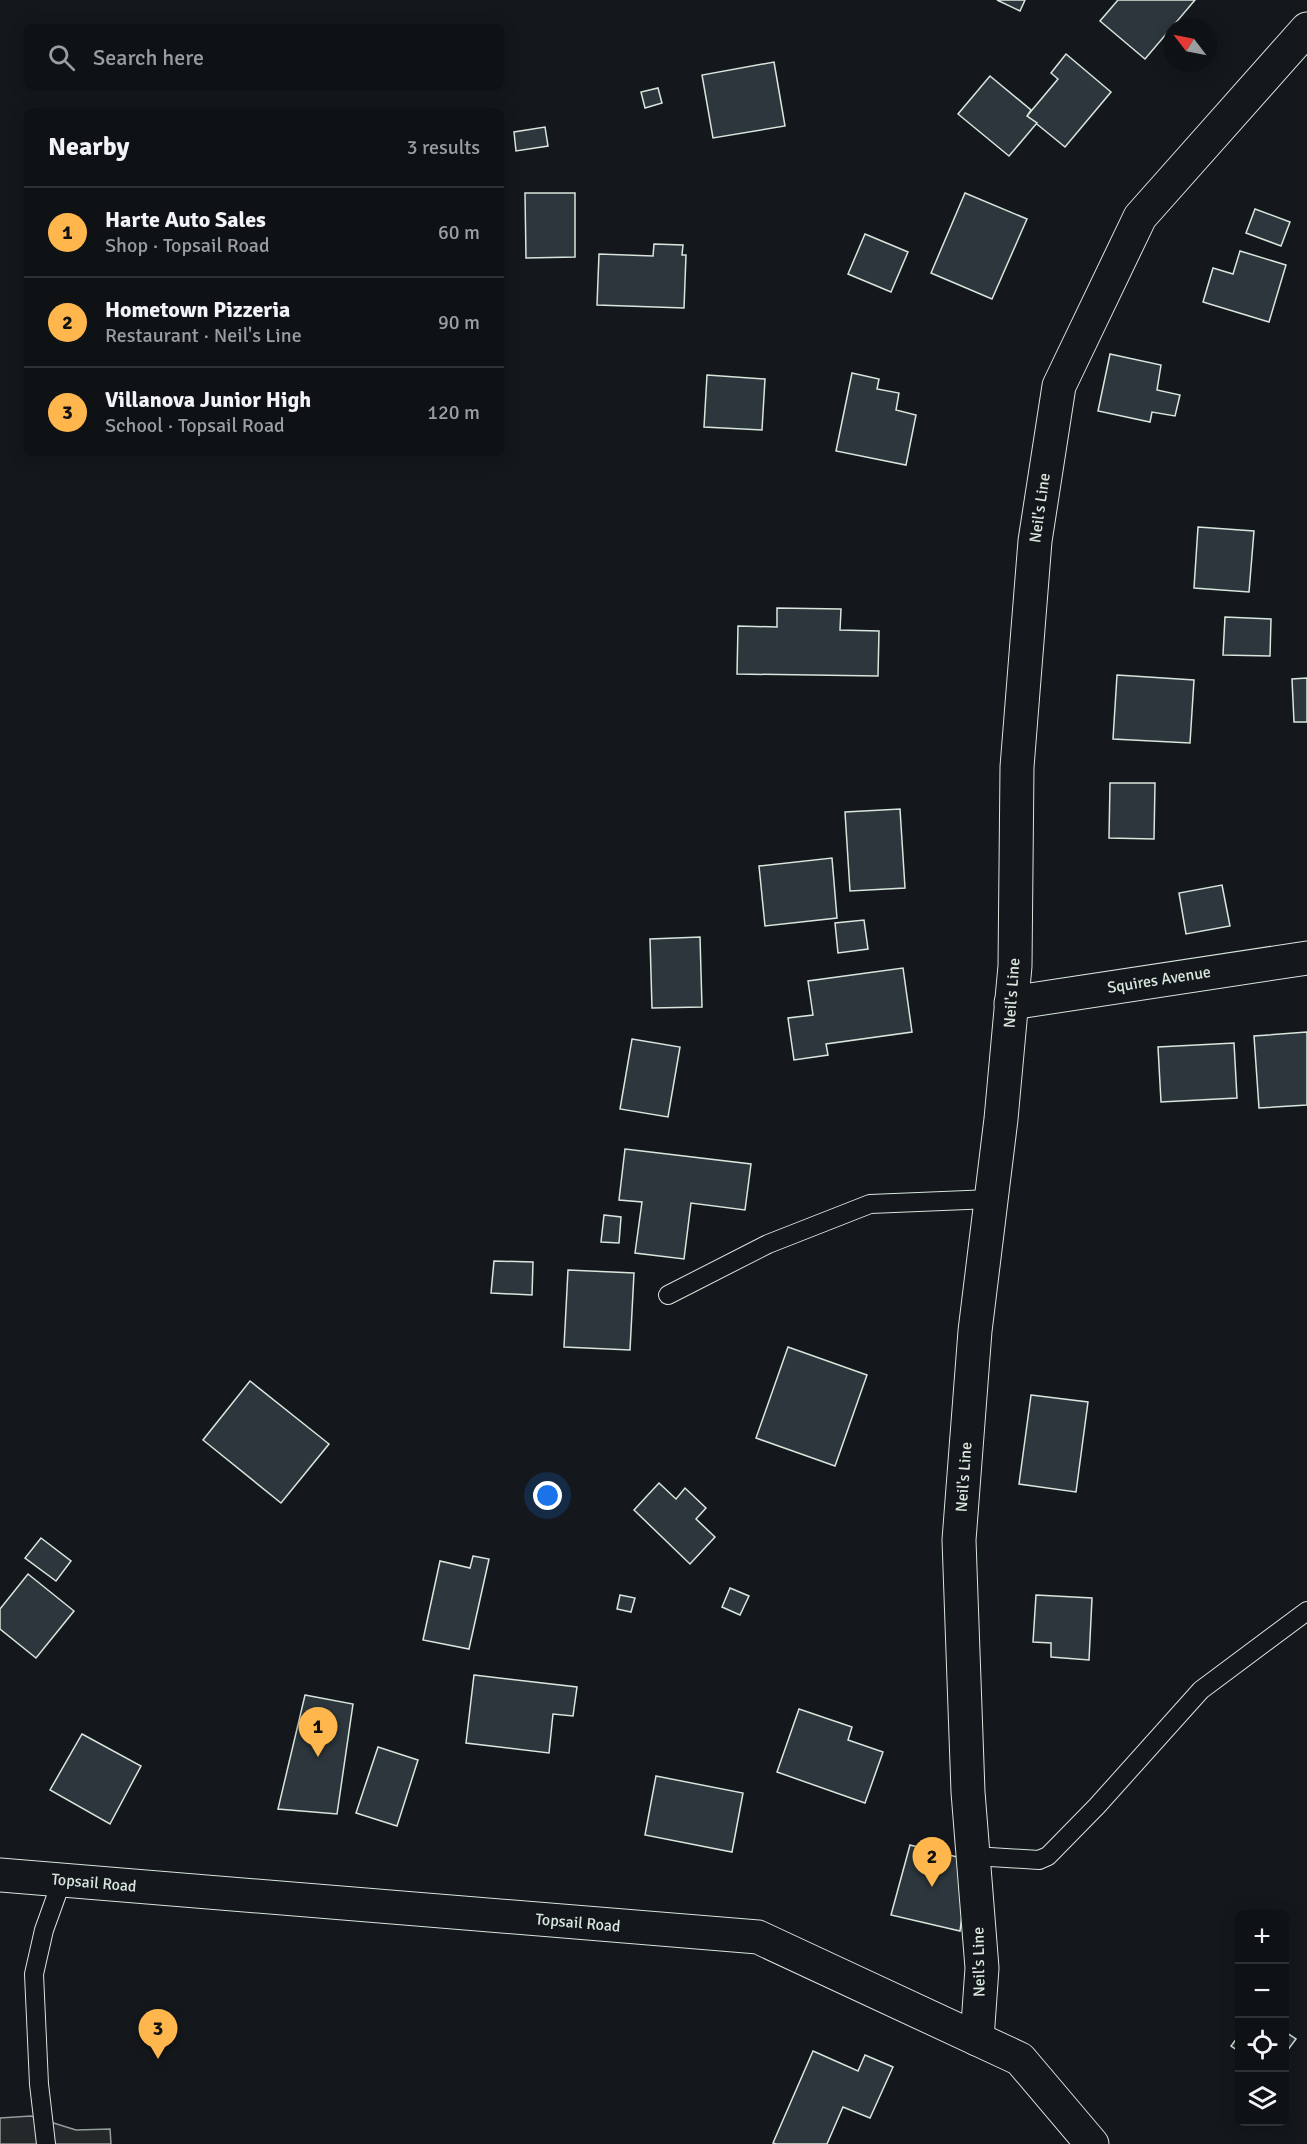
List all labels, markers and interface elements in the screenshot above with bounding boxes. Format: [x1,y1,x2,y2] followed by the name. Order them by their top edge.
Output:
[1163,18,1217,72] north arrow
[24,24,504,90] search box
[45,41,78,74] icon: search
[93,44,204,71] text: Search here
[48,131,129,163] text: Nearby
[407,135,480,160] text: 3 results
[105,206,266,233] text: Harte Auto Sales
[62,220,73,245] text: 1
[438,220,480,245] text: 60 m
[105,233,270,258] text: Shop · Topsail Road
[105,296,290,323] text: Hometown Pizzeria
[62,310,73,335] text: 2
[438,310,480,335] text: 90 m
[105,323,302,348] text: Restaurant · Neil's Line
[105,386,311,413] text: Villanova Junior High
[62,400,73,425] text: 3
[427,400,480,425] text: 120 m
[105,413,285,438] text: School · Topsail Road
[1025,472,1055,544] street label: Neil's Line
[1000,957,1024,1029] street label: Neil's Line
[1106,962,1212,998] street label: Squires Avenue
[952,1441,976,1513] street label: Neil's Line
[533,1481,562,1510] your location
[298,1708,338,1757] pin: 1
[912,1838,952,1887] pin: 2
[51,1869,137,1897] street label: Topsail Road
[535,1909,621,1937] street label: Topsail Road
[1235,1910,1289,2126] map controls
[1235,1910,1289,1964] button: +
[968,1927,990,1997] street label: Neil's Line
[1235,1964,1289,2018] button: −
[138,2010,178,2059] pin: 3
[1235,2018,1289,2072] button: locate
[1235,2072,1289,2126] button: layers

